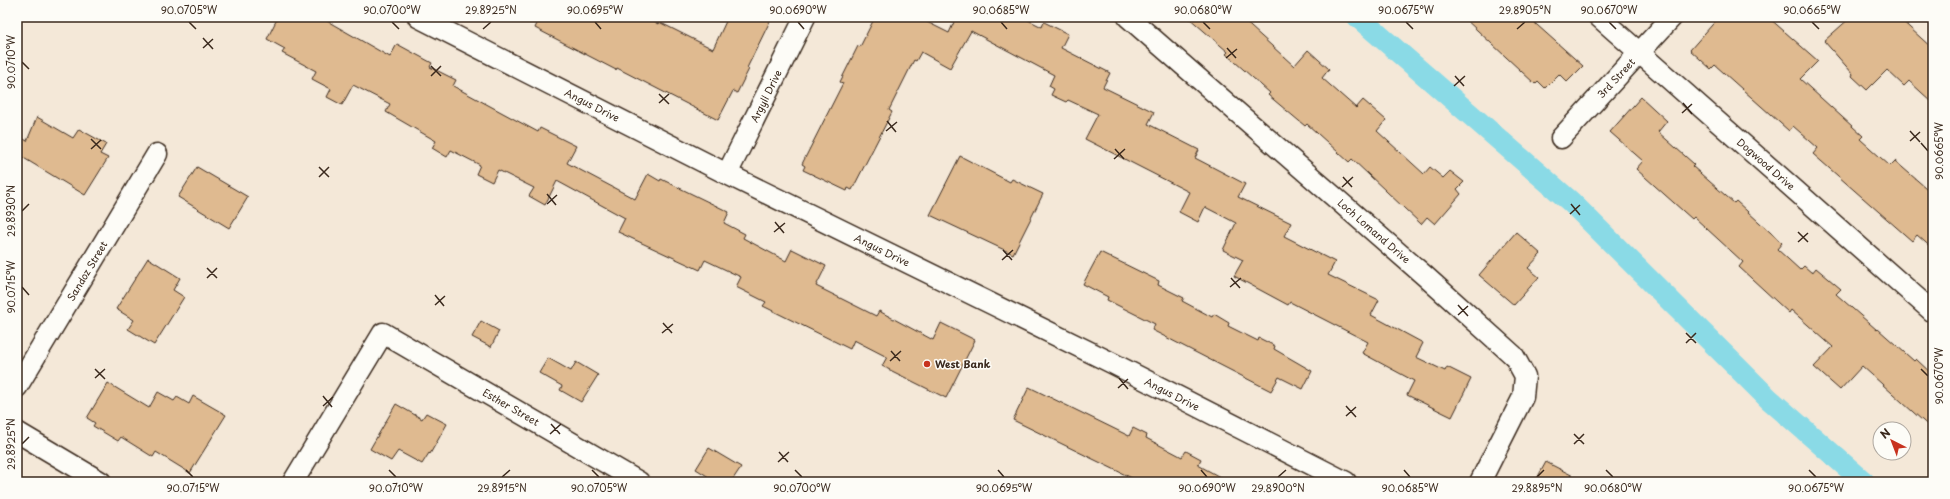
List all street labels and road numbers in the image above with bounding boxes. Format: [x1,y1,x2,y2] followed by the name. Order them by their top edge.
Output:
[1593,54,1638,101] street label: 3rd Street
[746,67,785,125] street label: Argyll Drive
[562,84,622,125] street label: Angus Drive
[1734,134,1799,193] street label: Dogwood Drive
[1335,195,1414,266] street label: Loch Lomand Drive
[852,230,912,269] street label: Angus Drive
[63,238,110,304] street label: Sandoz Street
[1142,373,1202,414] street label: Angus Drive
[480,384,542,429] street label: Esther Street

